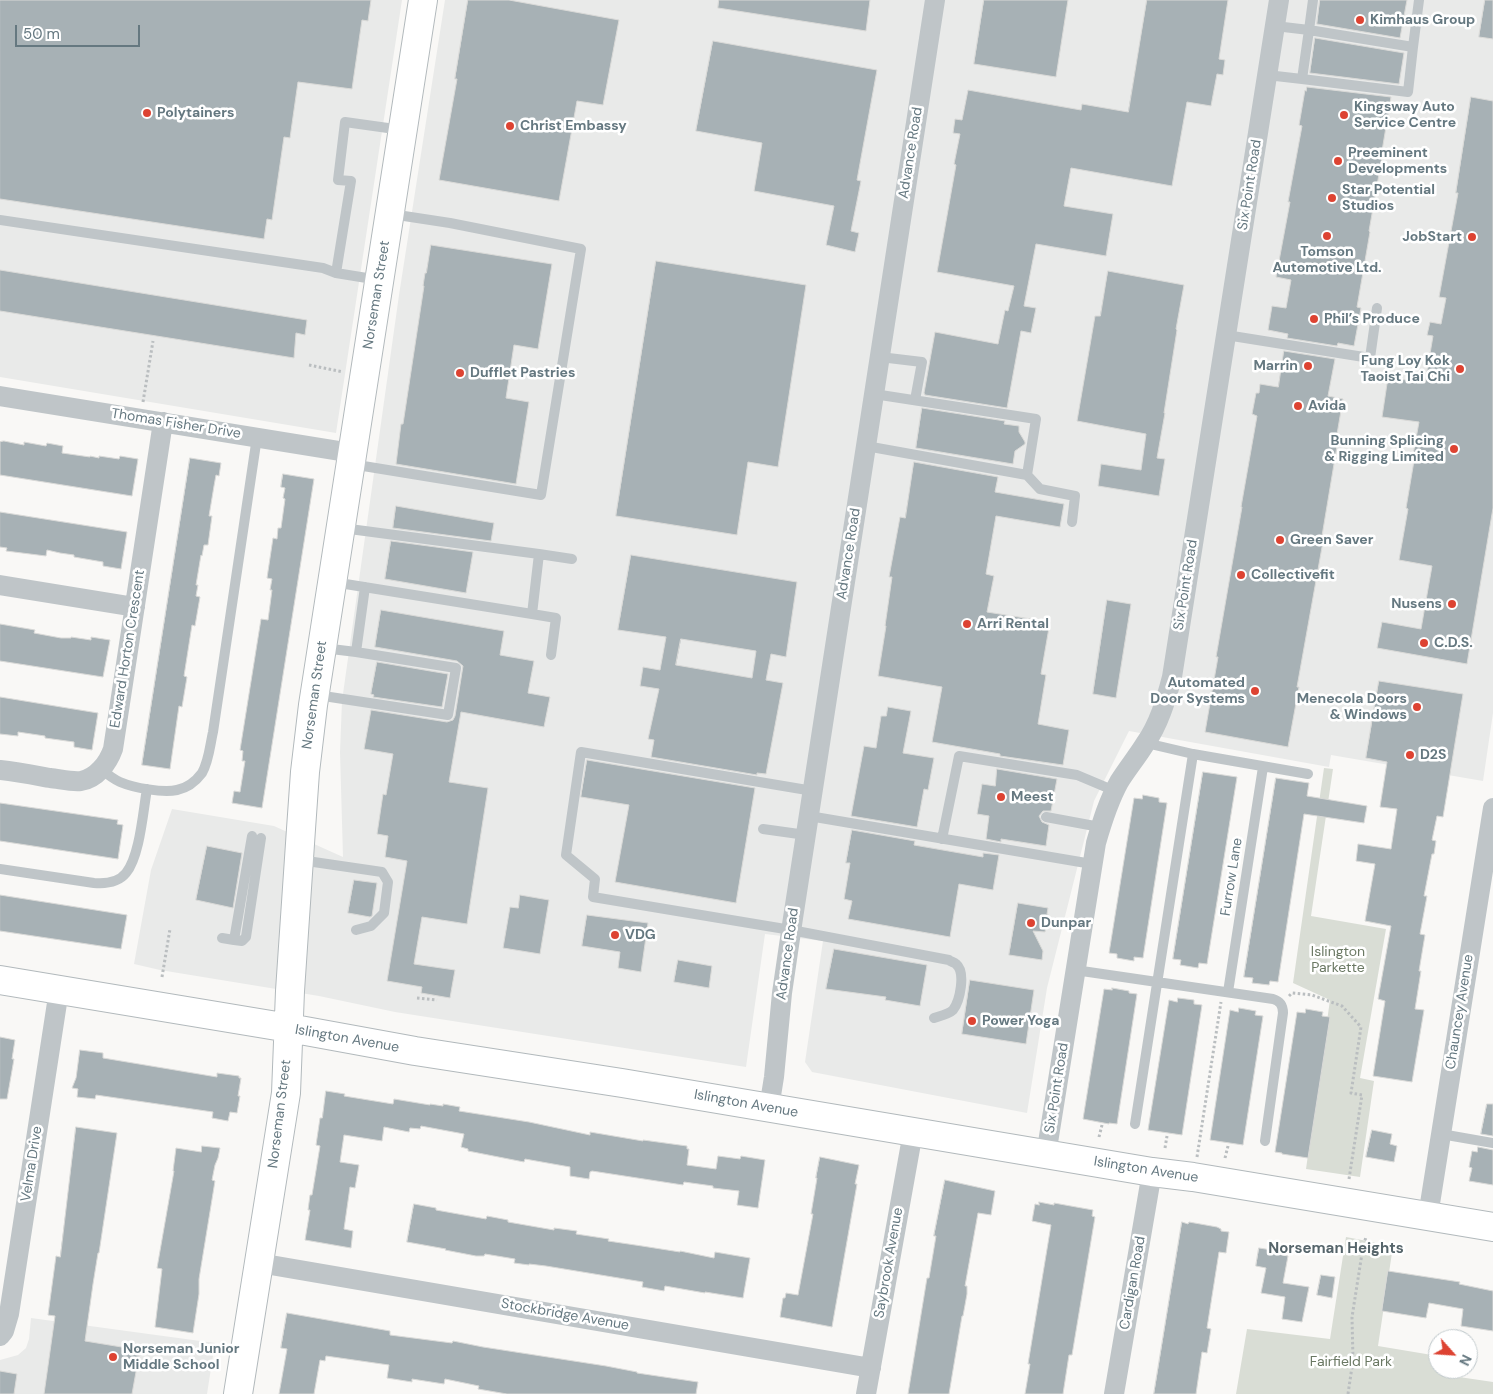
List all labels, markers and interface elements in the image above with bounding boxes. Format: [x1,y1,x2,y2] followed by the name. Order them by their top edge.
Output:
[1370,12,1475,28] place label: Kimhaus Group
[1354,14,1366,26] marker: Kimhaus Group
[18,15,142,47] scale bar
[23,24,60,44] text: 50 m
[1354,99,1456,132] place label: Kingsway Auto Service Centre
[157,105,234,121] place label: Polytainers
[895,106,927,200] street label: Advance Road
[141,107,153,119] marker: Polytainers
[1338,109,1350,121] marker: Kingsway Auto Service Centre
[520,118,627,134] place label: Christ Embassy
[504,120,516,132] marker: Christ Embassy
[1235,139,1265,231] street label: Six Point Road
[1348,145,1447,178] place label: Preeminent Developments
[1332,155,1344,167] marker: Preeminent Developments
[1342,182,1435,214] place label: Star Potential Studios
[1326,192,1338,204] marker: Star Potential Studios
[1402,229,1462,245] place label: JobStart
[1321,230,1333,242] marker: Tomson Automotive Ltd.
[1466,231,1478,243] marker: JobStart
[360,240,394,350] street label: Norseman Street
[1272,244,1382,276] place label: Tomson Automotive Ltd.
[1324,311,1420,327] place label: Phil’s Produce
[1308,313,1320,325] marker: Phil’s Produce
[1360,353,1450,386] place label: Fung Loy Kok Taoist Tai Chi
[1253,358,1298,374] place label: Marrin
[1302,360,1314,372] marker: Marrin
[1454,363,1466,375] marker: Fung Loy Kok Taoist Tai Chi
[470,365,575,381] place label: Dufflet Pastries
[454,367,466,379] marker: Dufflet Pastries
[1308,398,1346,414] place label: Avida
[1292,400,1304,412] marker: Avida
[110,405,242,443] street label: Thomas Fisher Drive
[1324,433,1444,466] place label: Bunning Splicing & Rigging Limited
[1448,443,1460,455] marker: Bunning Splicing & Rigging Limited
[833,507,865,601] street label: Advance Road
[1290,532,1373,548] place label: Green Saver
[1274,534,1286,546] marker: Green Saver
[1171,539,1201,631] street label: Six Point Road
[1251,567,1335,583] place label: Collectivefit
[107,569,149,729] street label: Edward Horton Crescent
[1235,569,1247,581] marker: Collectivefit
[1391,596,1442,612] place label: Nusens
[1446,598,1458,610] marker: Nusens
[977,616,1049,632] place label: Arri Rental
[961,618,973,630] marker: Arri Rental
[1434,635,1473,651] place label: C.D.S.
[1418,637,1430,649] marker: C.D.S.
[299,640,331,750] street label: Norseman Street
[1150,675,1245,708] place label: Automated Door Systems
[1249,685,1261,697] marker: Automated Door Systems
[1297,691,1407,724] place label: Menecola Doors & Windows
[1411,701,1423,713] marker: Menecola Doors & Windows
[1420,747,1446,763] place label: D2S
[1404,749,1416,761] marker: D2S
[1011,789,1054,805] place label: Meest
[995,791,1007,803] marker: Meest
[1218,837,1246,917] street label: Furrow Lane
[773,907,803,1001] street label: Advance Road
[1041,915,1091,931] place label: Dunpar
[1025,917,1037,929] marker: Dunpar
[625,927,656,943] place label: VDG
[609,929,621,941] marker: VDG
[1311,944,1365,976] park label: Islington Parkette
[1443,953,1477,1071] street label: Chauncey Avenue
[982,1013,1059,1029] place label: Power Yoga
[966,1015,978,1027] marker: Power Yoga
[294,1022,400,1056] street label: Islington Avenue
[1042,1042,1072,1134] street label: Six Point Road
[265,1059,295,1169] street label: Norseman Street
[693,1087,799,1121] street label: Islington Avenue
[18,1125,46,1203] street label: Velma Drive
[1093,1153,1199,1187] street label: Islington Avenue
[871,1206,907,1320] street label: Saybrook Avenue
[1117,1235,1149,1331] street label: Cardigan Road
[1268,1240,1404,1258] district label: Norseman Heights
[500,1295,630,1335] street label: Stockbridge Avenue
[1428,1329,1478,1379] north arrow
[123,1341,240,1374] place label: Norseman Junior Middle School
[107,1351,119,1363] marker: Norseman Junior Middle School
[1455,1352,1476,1369] text: N
[1310,1354,1392,1370] park label: Fairfield Park

